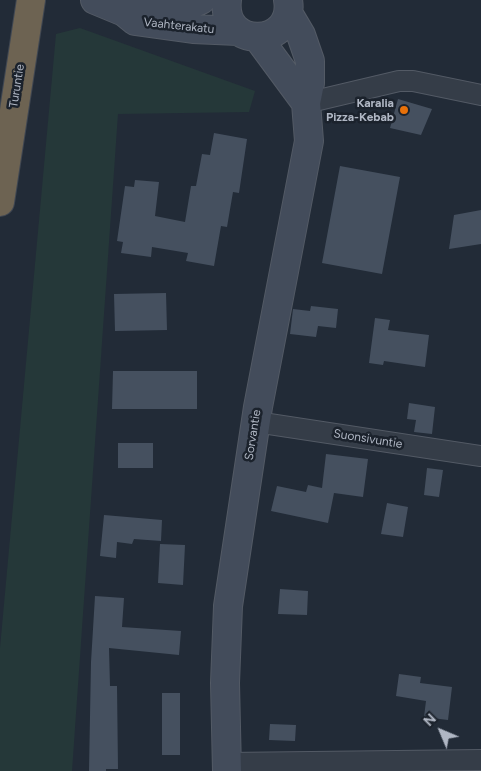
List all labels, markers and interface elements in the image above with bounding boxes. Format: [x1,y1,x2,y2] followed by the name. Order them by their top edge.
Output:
[143,15,215,37] street label: Vaahterakatu
[6,63,28,109] street label: Turuntie
[326,96,394,124] place label: Karalia Pizza-Kebab
[398,104,410,116] marker: Karalia Pizza-Kebab
[242,409,264,461] street label: Sorvantie
[333,426,403,452] street label: Suonsivuntie
[416,706,466,756] north arrow
[420,710,440,730] text: N

